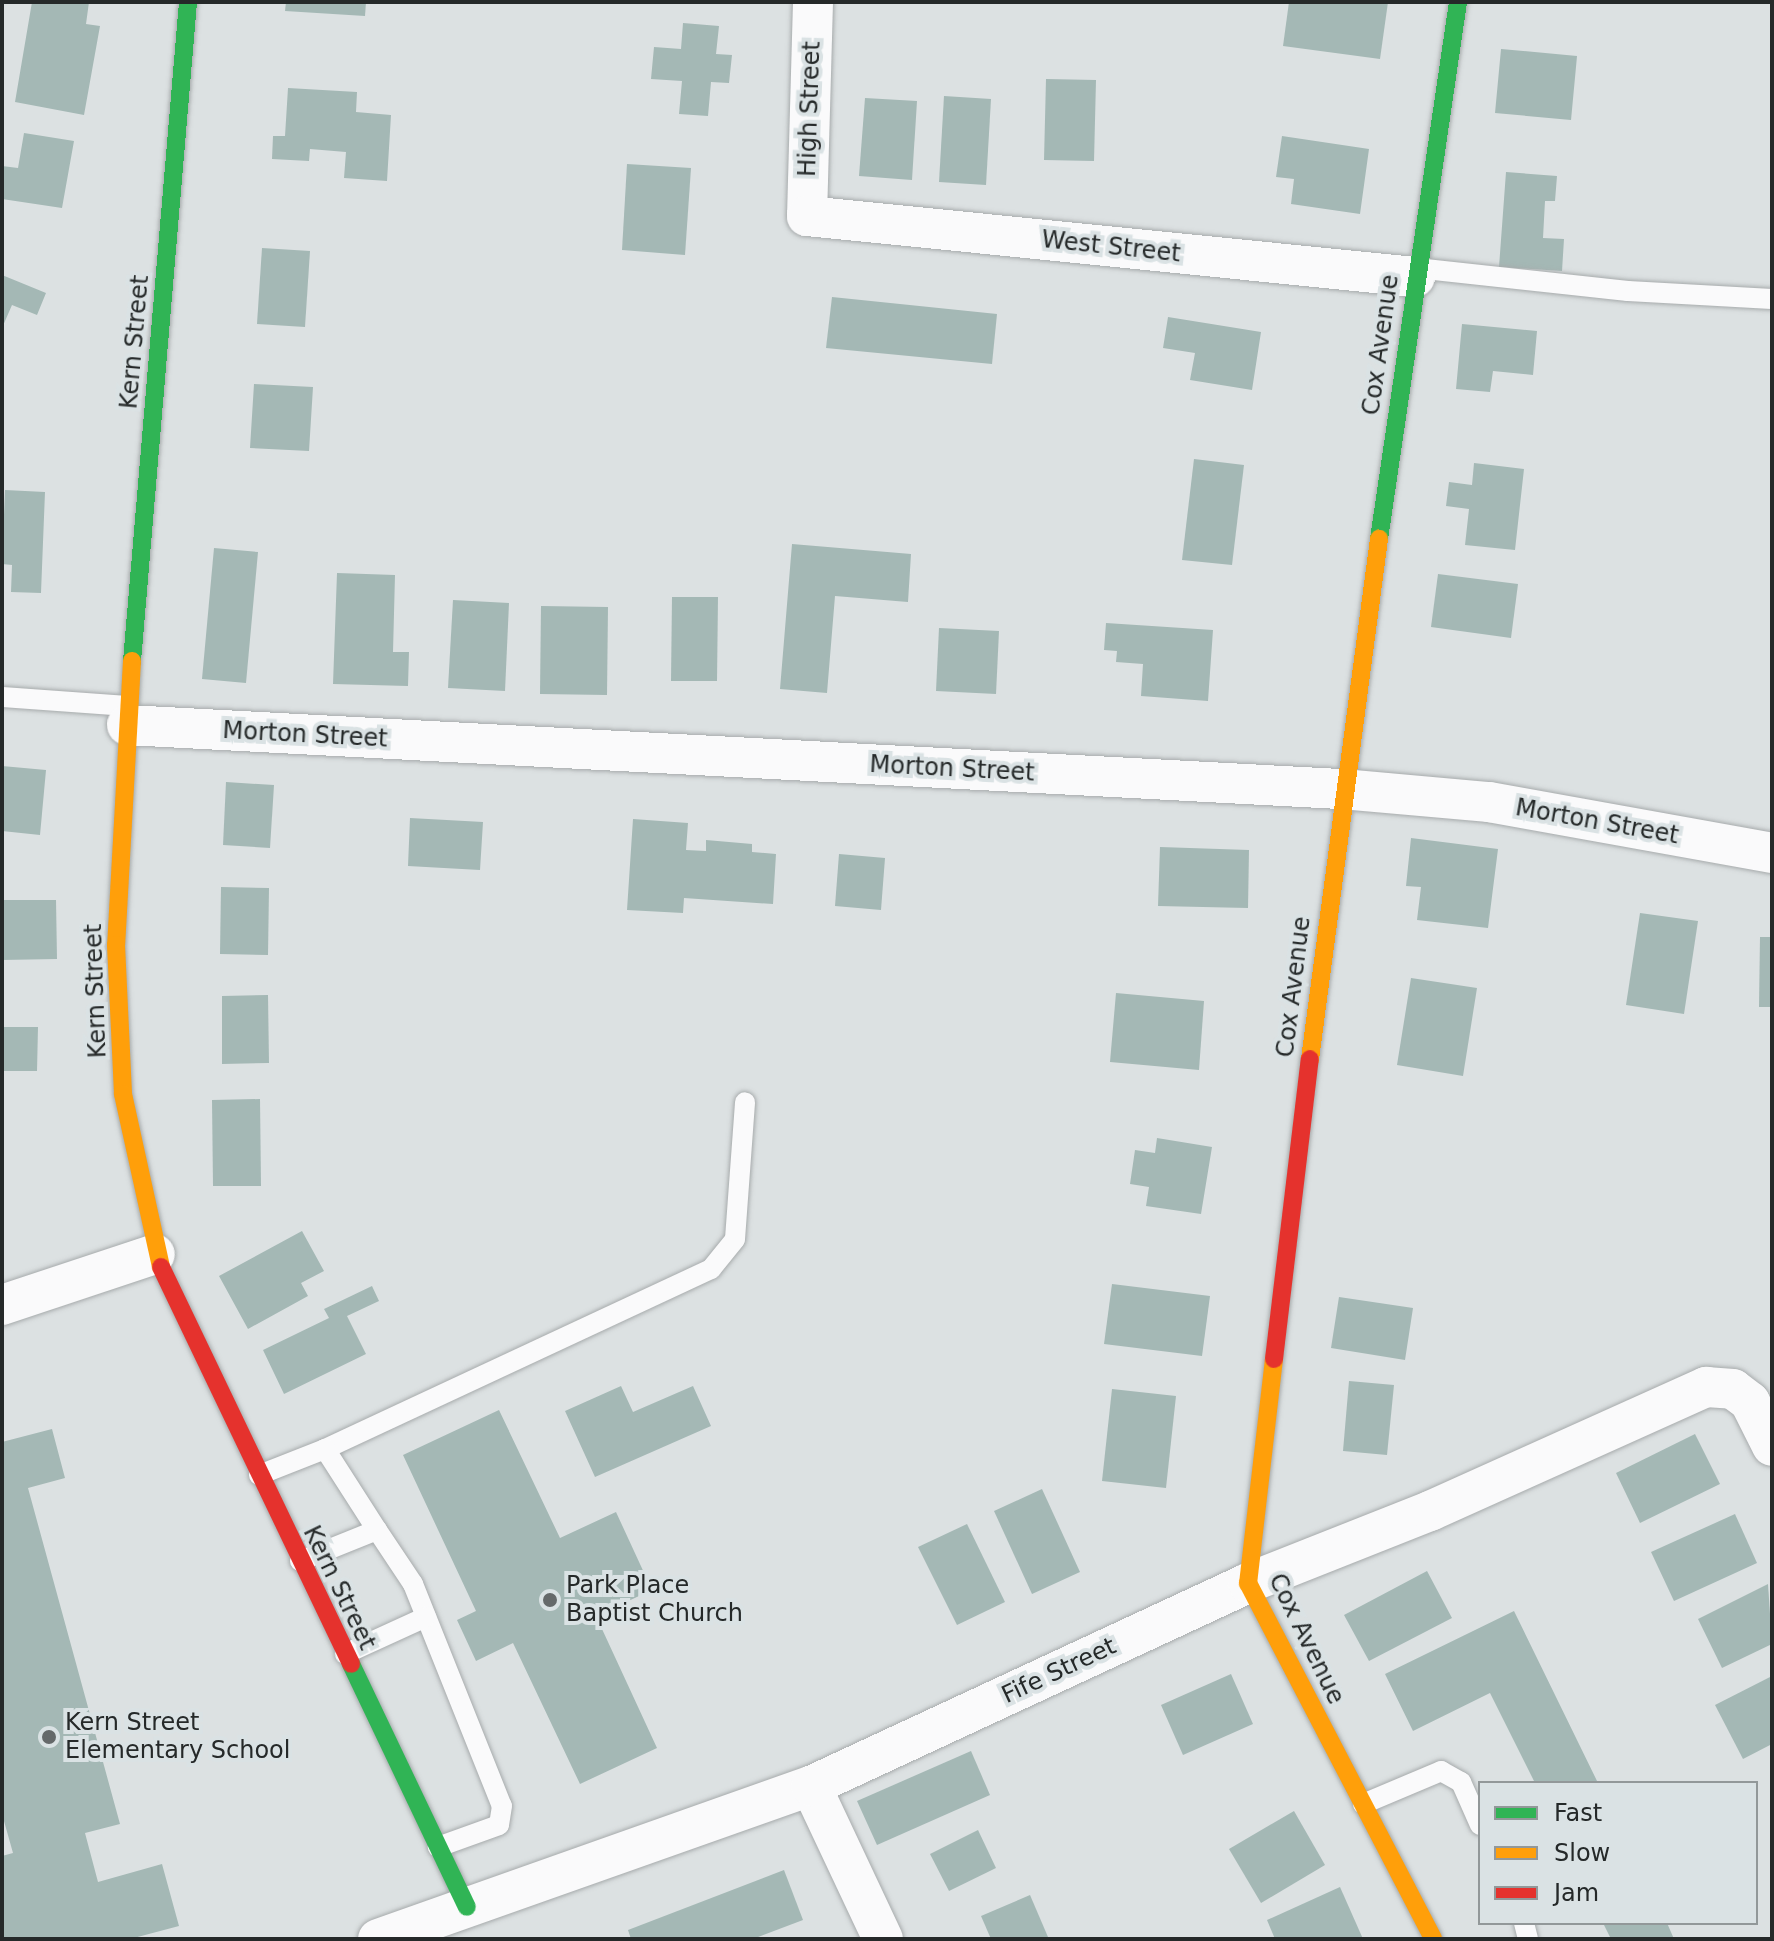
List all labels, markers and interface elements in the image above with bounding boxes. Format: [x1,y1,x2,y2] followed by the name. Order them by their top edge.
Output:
[793,41,827,177] street label: High Street
[1040,225,1182,269] street label: West Street
[1357,273,1405,417] street label: Cox Avenue
[115,274,155,410] street label: Kern Street
[222,716,388,754] street label: Morton Street
[869,750,1035,788] street label: Morton Street
[1513,793,1681,851] street label: Morton Street
[1271,915,1317,1059] street label: Cox Avenue
[79,923,113,1059] street label: Kern Street
[297,1521,381,1655] street label: Kern Street
[1262,1569,1350,1709] street label: Cox Avenue
[566,1572,743,1628] place label: Park Place Baptist Church
[541,1591,559,1609] marker: Park Place Baptist Church
[997,1632,1121,1710] street label: Fife Street
[65,1709,290,1765] place label: Kern Street Elementary School
[40,1728,58,1746] marker: Kern Street Elementary School
[1478,1781,1758,1925] legend
[1554,1799,1602,1827] text: Fast
[1554,1839,1610,1867] text: Slow
[1554,1879,1599,1907] text: Jam

